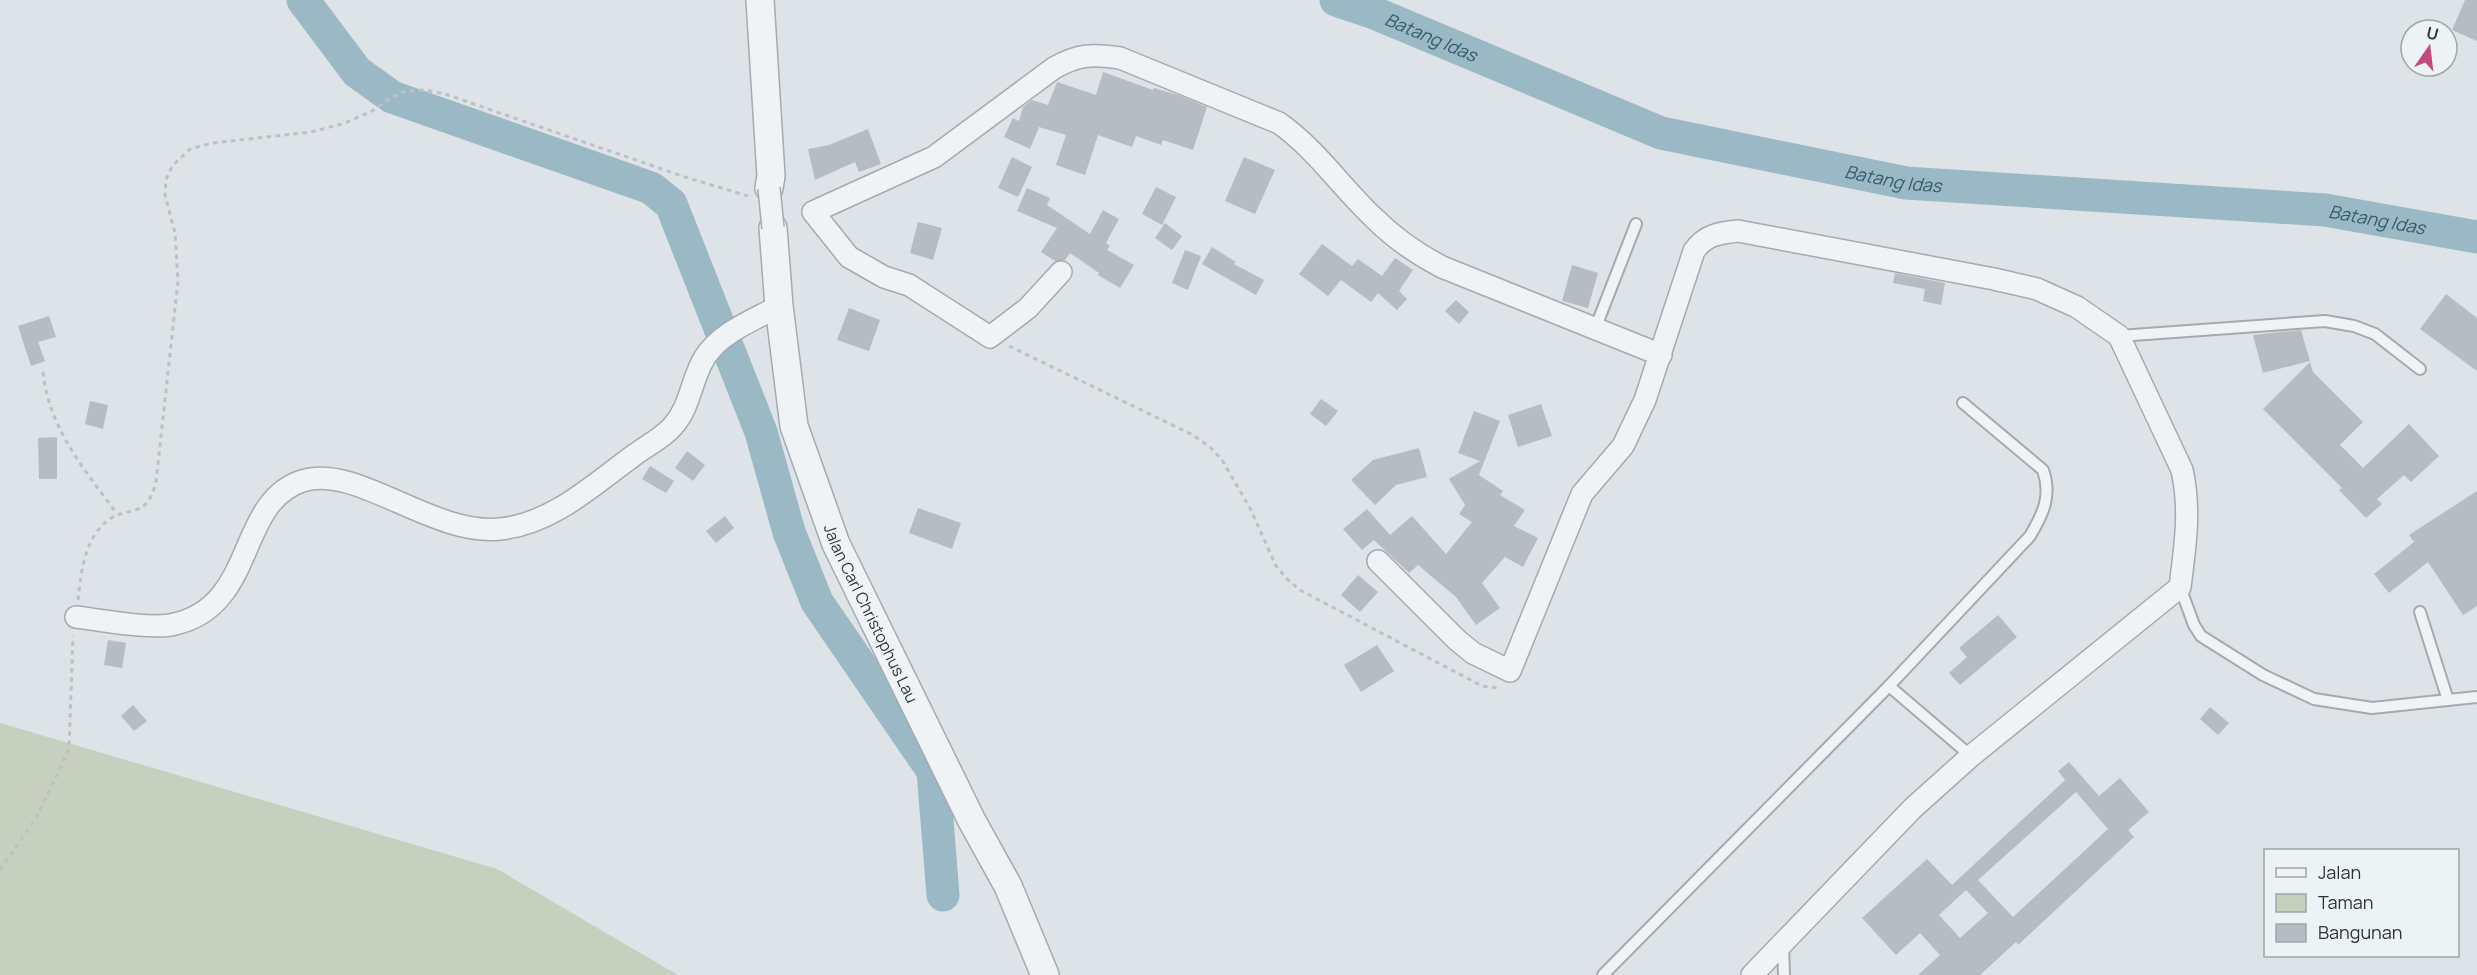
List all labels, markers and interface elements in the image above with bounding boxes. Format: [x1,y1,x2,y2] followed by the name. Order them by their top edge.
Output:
[1381,7,1482,67] water label: Batang Idas
[2399,18,2459,78] north arrow
[2424,21,2441,46] text: U
[1843,159,1944,197] water label: Batang Idas
[2327,199,2429,240] water label: Batang Idas
[819,521,923,706] street label: Jalan Carl Christophus Lau
[2264,849,2459,957] legend
[2318,860,2361,884] text: Jalan
[2318,890,2373,914] text: Taman
[2318,920,2402,944] text: Bangunan

